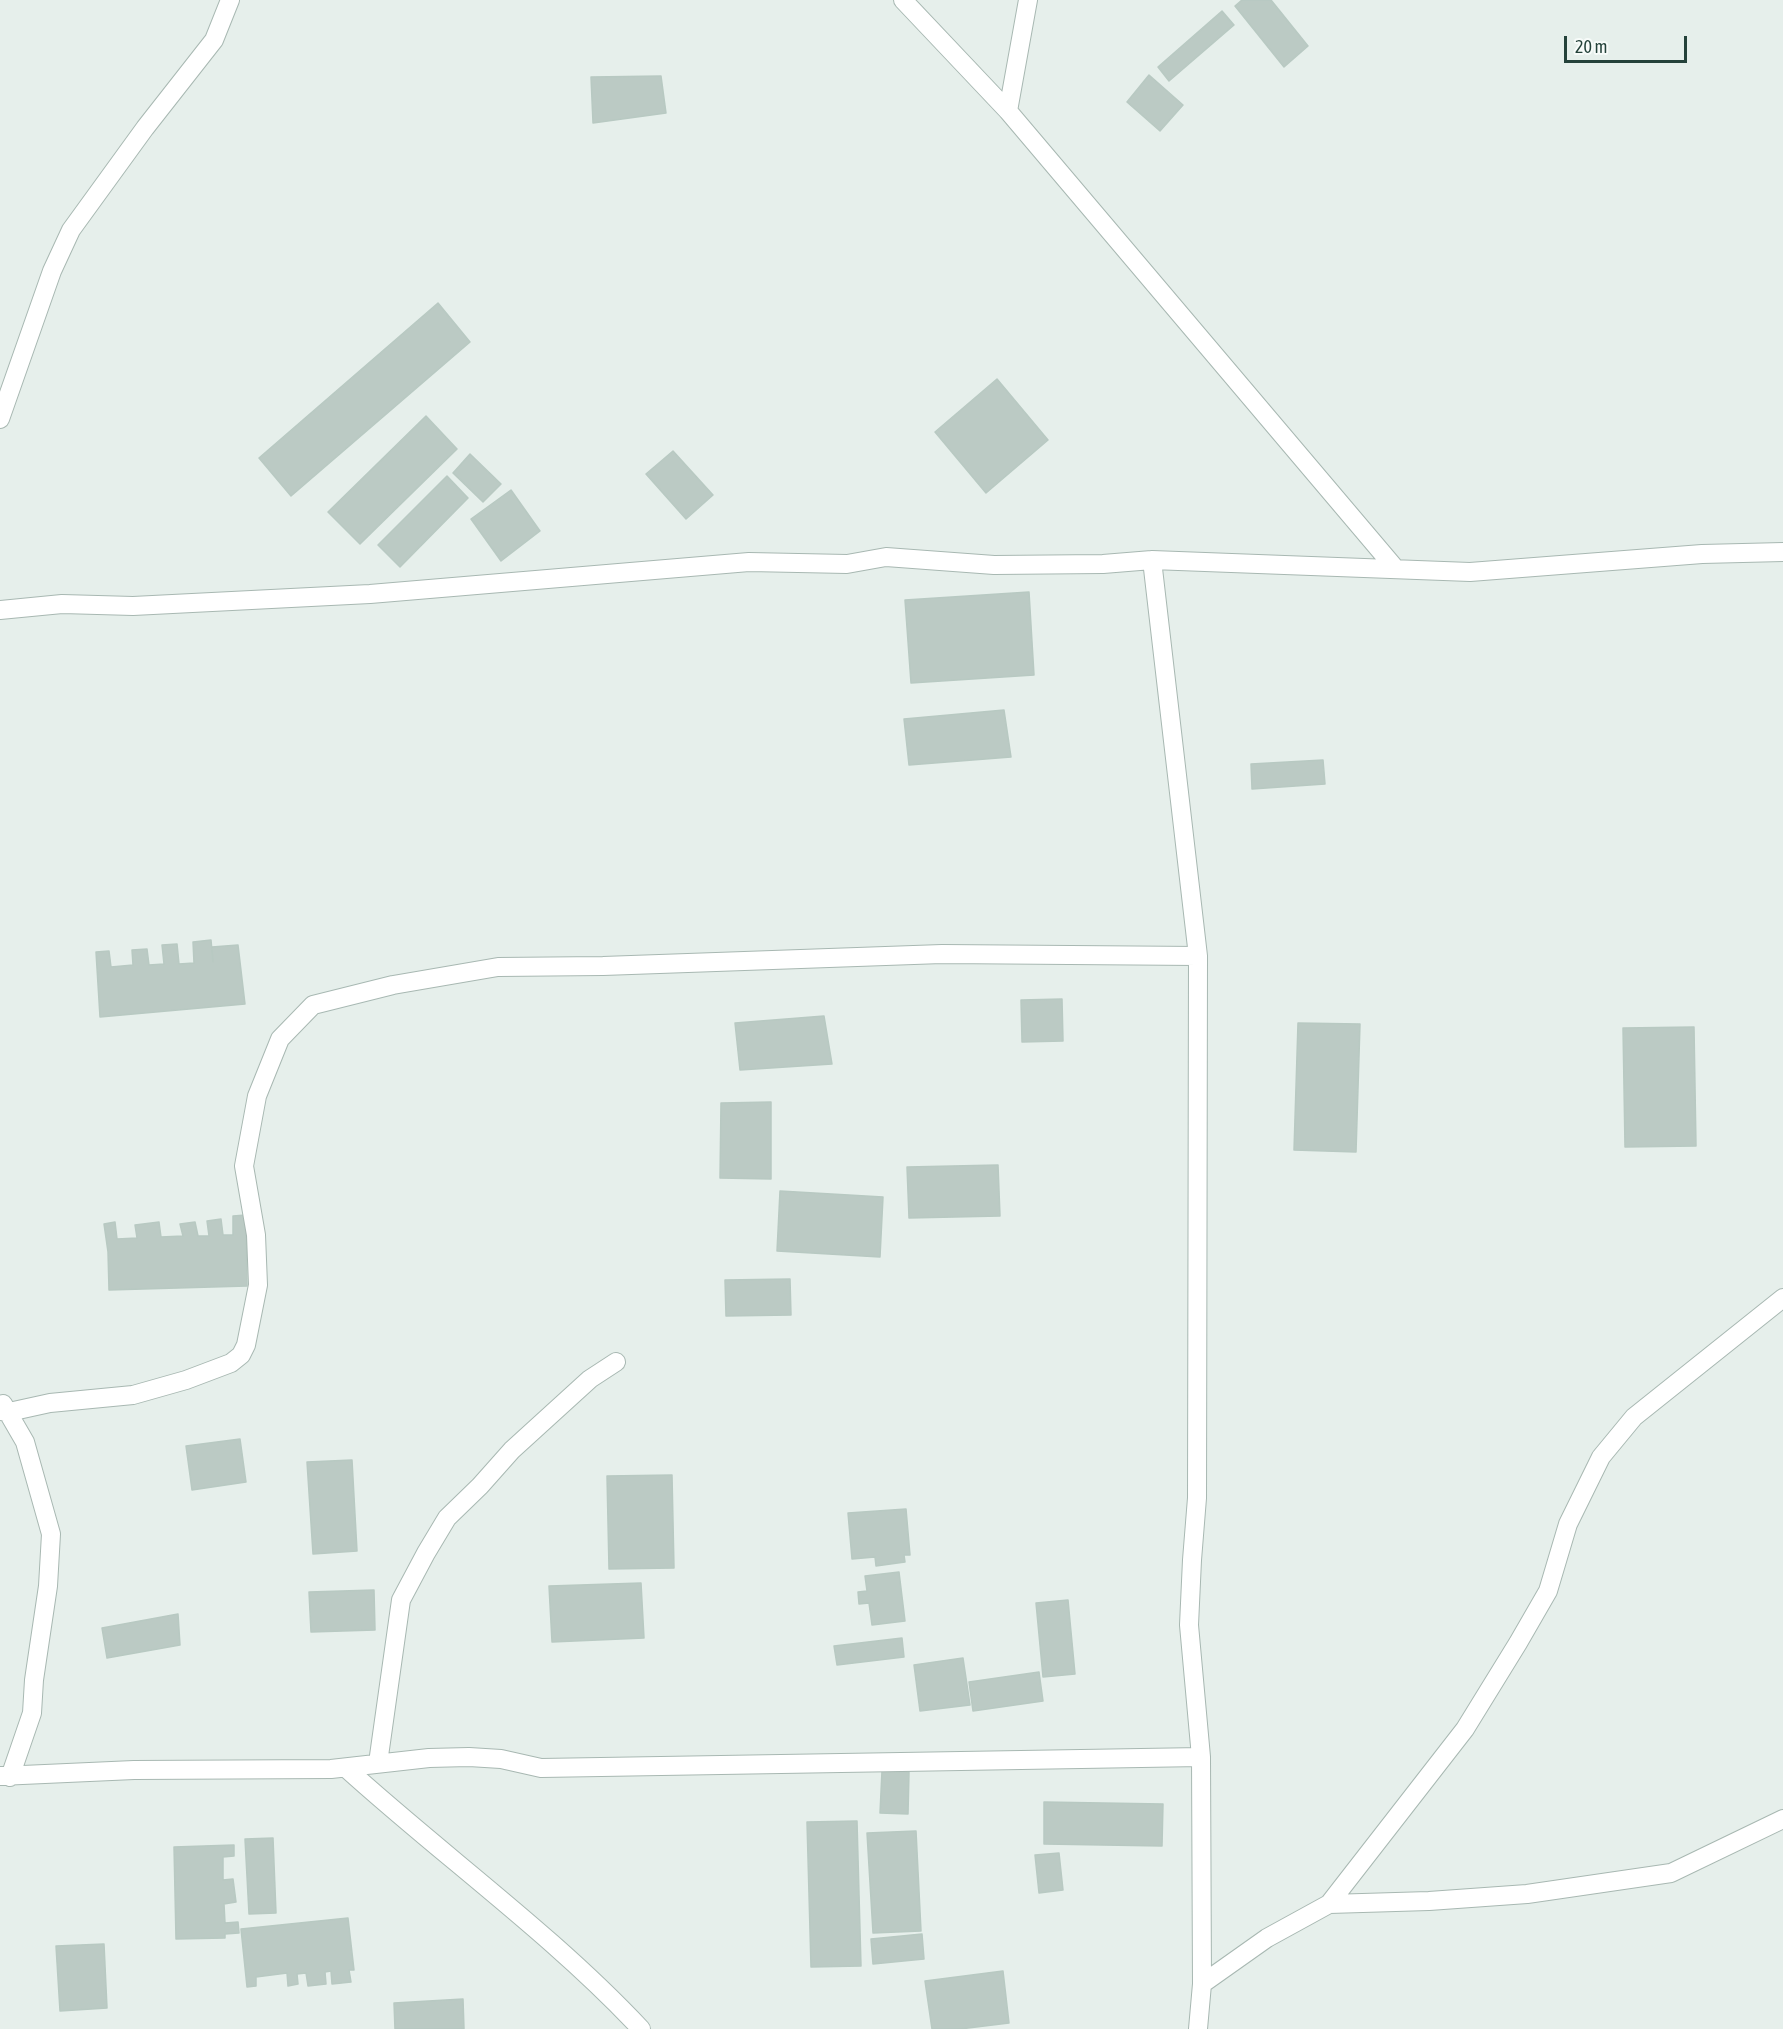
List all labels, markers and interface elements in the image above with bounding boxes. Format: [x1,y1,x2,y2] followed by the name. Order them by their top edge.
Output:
[1567,24,1690,62] scale bar
[1575,36,1607,57] text: 20 m

